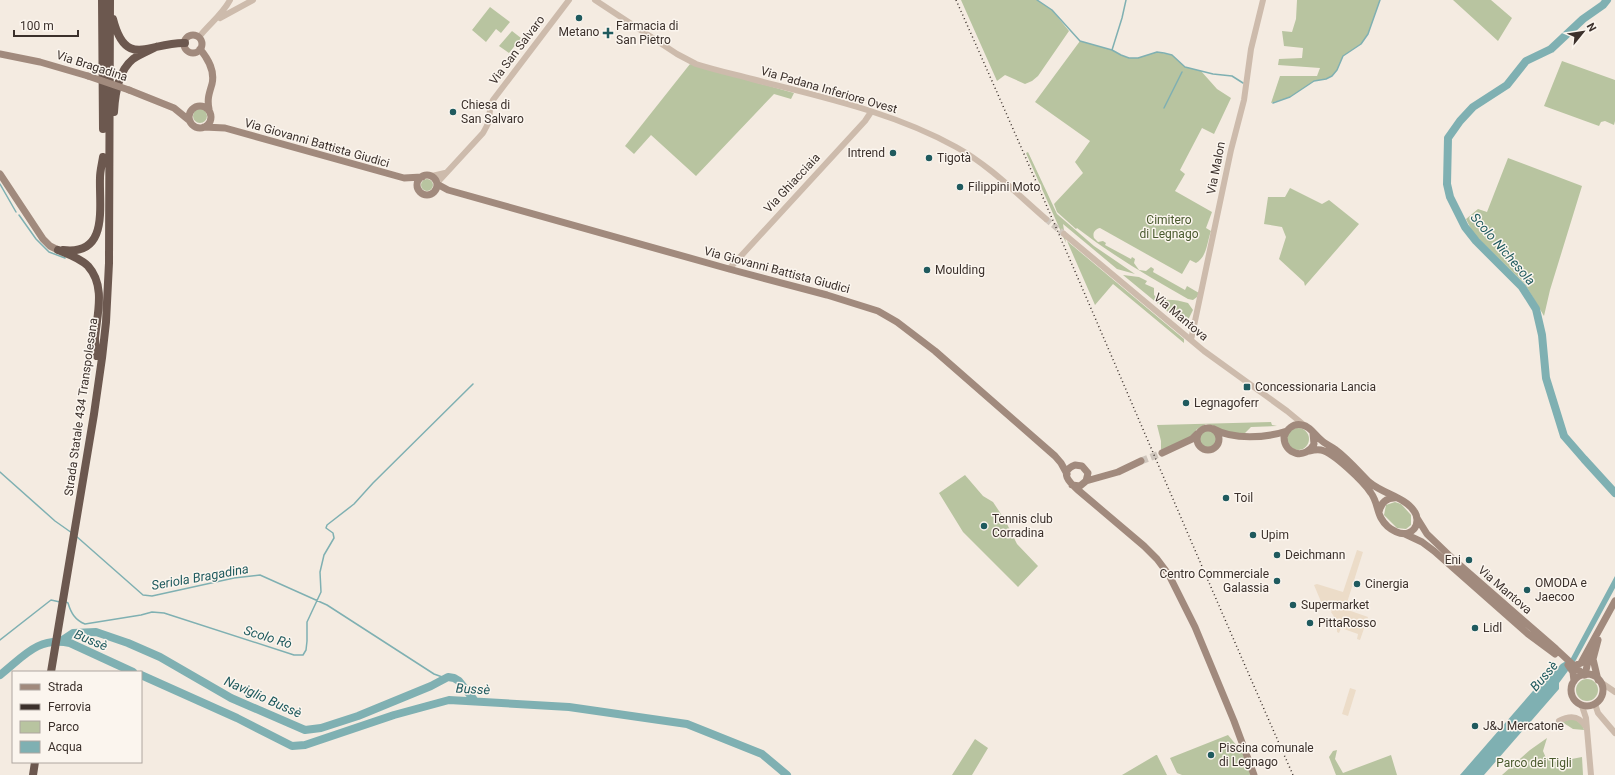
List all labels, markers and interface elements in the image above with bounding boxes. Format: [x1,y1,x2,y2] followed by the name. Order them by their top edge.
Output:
[14,12,78,38] scale bar
[1563,12,1603,52] north arrow
[486,13,548,87] street label: Via San Salvaro
[574,13,584,23] marker: Metano
[20,19,54,33] text: 100 m
[616,19,679,47] place label: Farmacia di San Pietro
[1584,21,1599,34] text: N
[559,25,600,39] place label: Metano
[603,28,613,38] marker: Farmacia di San Pietro
[55,48,129,84] street label: Via Bragadina
[759,64,899,116] street label: Via Padana Inferiore Ovest
[461,98,524,126] place label: Chiesa di San Salvaro
[448,107,458,117] marker: Chiesa di San Salvaro
[243,116,391,170] street label: Via Giovanni Battista Giudici
[1204,140,1228,196] street label: Via Malon
[847,146,885,160] place label: Intrend
[888,148,898,158] marker: Intrend
[761,151,823,215] street label: Via Ghiacciaia
[937,151,971,165] place label: Tigotà
[924,153,934,163] marker: Tigotà
[968,180,1040,194] place label: Filippini Moto
[955,182,965,192] marker: Filippini Moto
[1468,210,1538,288] water label: Scolo Nichesola
[1140,213,1199,241] park label: Cimitero di Legnago
[703,244,851,296] street label: Via Giovanni Battista Giudici
[935,263,985,277] place label: Moulding
[922,265,932,275] marker: Moulding
[1151,290,1211,344] street label: Via Mantova
[62,317,100,497] street label: Strada Statale 434 Transpolesana
[1255,380,1376,394] place label: Concessionaria Lancia
[1242,382,1252,392] marker: Concessionaria Lancia
[1194,396,1259,410] place label: Legnagoferr
[1181,398,1191,408] marker: Legnagoferr
[1234,491,1253,505] place label: Toil
[1221,493,1231,503] marker: Toil
[992,512,1053,540] place label: Tennis club Corradina
[979,521,989,531] marker: Tennis club Corradina
[1261,528,1289,542] place label: Upim
[1248,530,1258,540] marker: Upim
[1285,548,1345,562] place label: Deichmann
[1272,550,1282,560] marker: Deichmann
[1445,553,1461,567] place label: Eni
[1464,555,1474,565] marker: Eni
[150,561,250,593] water label: Seriola Bragadina
[1475,563,1535,617] street label: Via Mantova
[1159,567,1269,595] place label: Centro Commerciale Galassia
[1272,576,1282,586] marker: Centro Commerciale Galassia
[1535,576,1587,604] place label: OMODA e Jaecoo
[1365,577,1409,591] place label: Cinergia
[1352,579,1362,589] marker: Cinergia
[1522,585,1532,595] marker: OMODA e Jaecoo
[1301,598,1369,612] place label: Supermarket
[1288,600,1298,610] marker: Supermarket
[1318,616,1376,630] place label: PittaRosso
[1305,618,1315,628] marker: PittaRosso
[1483,621,1502,635] place label: Lidl
[242,623,294,651] water label: Scolo Rò
[1470,623,1480,633] marker: Lidl
[72,626,110,654] water label: Bussè
[1527,658,1561,694] water label: Bussè
[12,671,142,763] legend
[222,673,304,721] water label: Naviglio Bussè
[48,680,83,694] text: Strada
[455,681,491,697] water label: Bussè
[48,700,91,714] text: Ferrovia
[1483,719,1564,733] place label: J&J Mercatone
[48,720,79,734] text: Parco
[1470,721,1480,731] marker: J&J Mercatone
[48,740,82,754] text: Acqua
[1219,741,1314,769] place label: Piscina comunale di Legnago
[1206,750,1216,760] marker: Piscina comunale di Legnago
[1496,756,1572,770] park label: Parco dei Tigli

